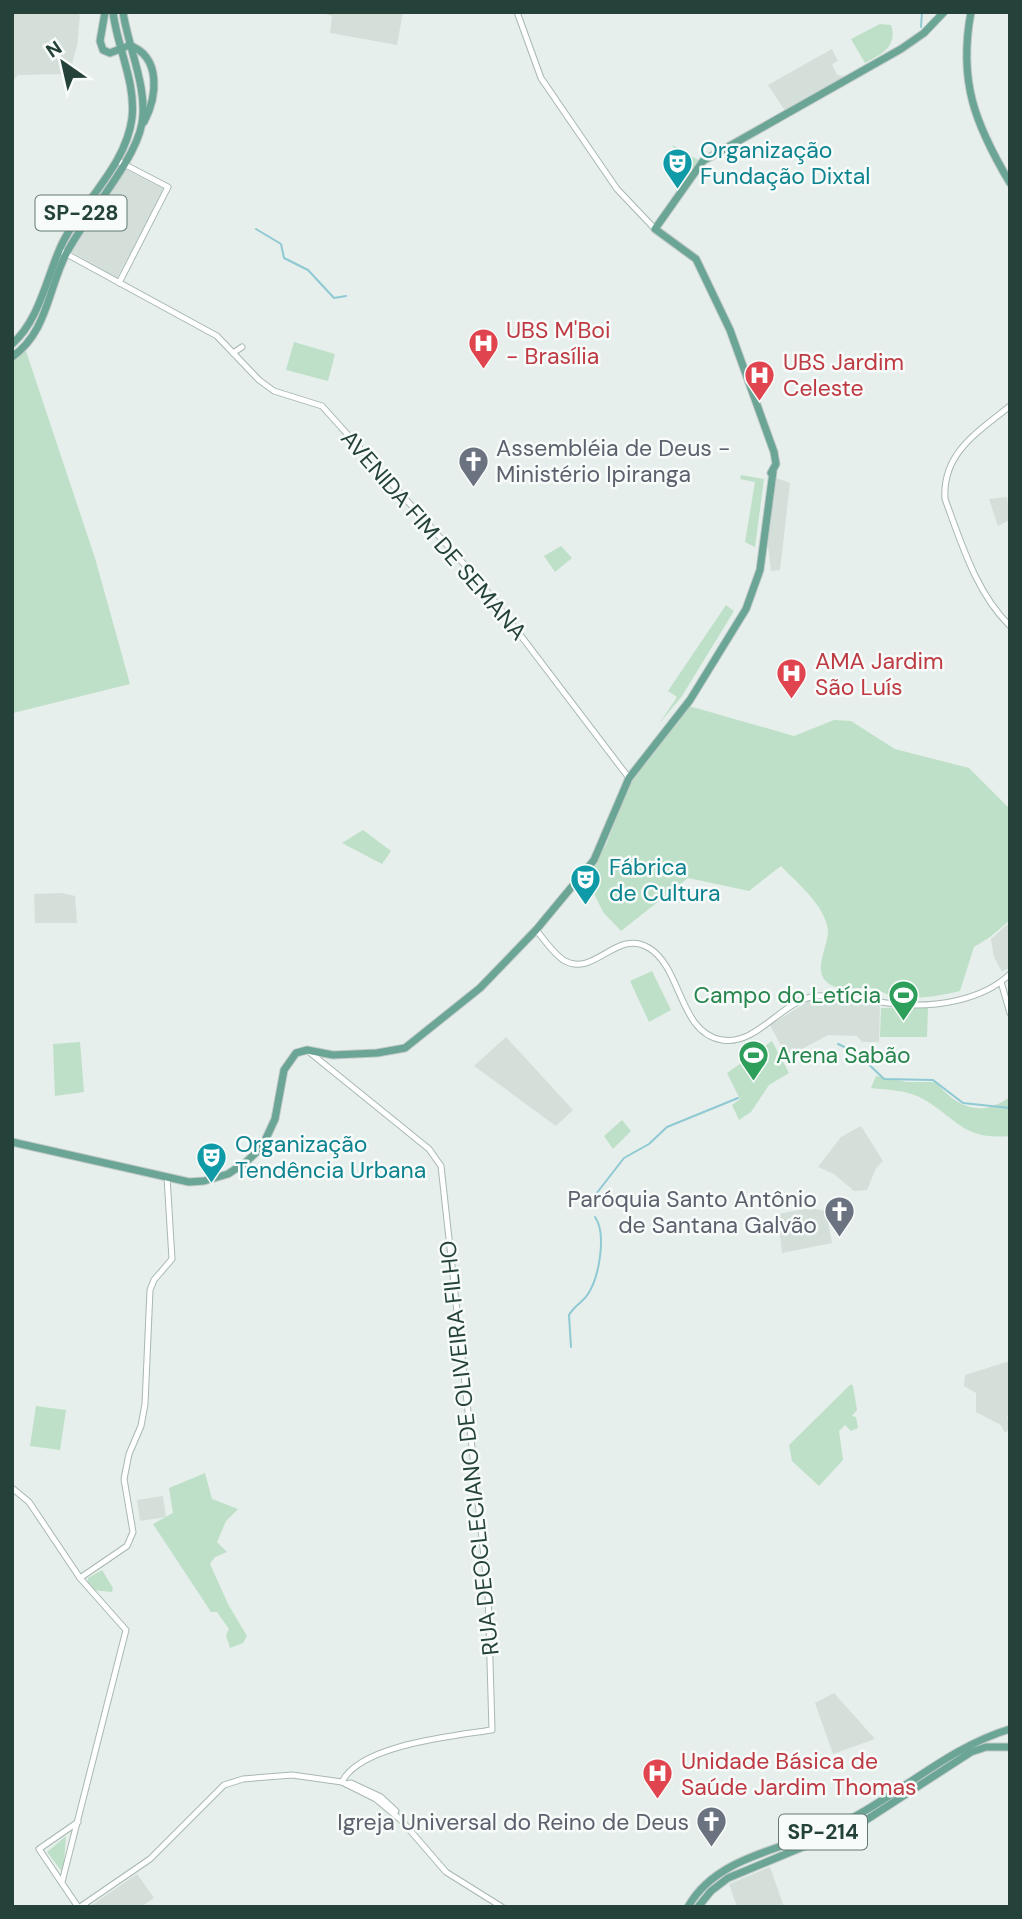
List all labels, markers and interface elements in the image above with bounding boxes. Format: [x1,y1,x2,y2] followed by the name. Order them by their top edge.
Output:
[28,28,98,98] north arrow
[41,35,67,64] text: N
[700,135,870,191] place label: Organização Fundação Dixtal
[660,146,694,190] theatre icon: Organização Fundação Dixtal
[36,196,126,230] road number: SP-228
[506,315,610,371] place label: UBS M'Boi - Brasília
[466,326,500,370] hospital icon: UBS M'Boi - Brasília
[783,347,904,403] place label: UBS Jardim Celeste
[743,358,777,402] hospital icon: UBS Jardim Celeste
[334,424,534,646] street label: AVENIDA FIM DE SEMANA
[496,433,730,489] place label: Assembléia de Deus - Ministério Ipiranga
[456,444,490,488] church icon: Assembléia de Deus - Ministério Ipiranga
[815,646,944,702] place label: AMA Jardim São Luís
[775,657,809,701] hospital icon: AMA Jardim São Luís
[609,852,721,908] place label: Fábrica de Cultura
[569,863,603,907] theatre icon: Fábrica de Cultura
[887,978,921,1022] sports icon: Campo do Letícia
[694,980,881,1010] place label: Campo do Letícia
[736,1038,770,1082] sports icon: Arena Sabão
[776,1040,911,1070] place label: Arena Sabão
[235,1129,426,1185] place label: Organização Tendência Urbana
[195,1140,229,1184] theatre icon: Organização Tendência Urbana
[568,1184,817,1240] place label: Paróquia Santo Antônio de Santana Galvão
[823,1195,857,1239] church icon: Paróquia Santo Antônio de Santana Galvão
[432,1239,506,1657] street label: RUA DEOCLECIANO DE OLIVEIRA FILHO
[681,1746,917,1802] place label: Unidade Básica de Saúde Jardim Thomas
[641,1757,675,1801] hospital icon: Unidade Básica de Saúde Jardim Thomas
[695,1805,729,1849] church icon: Igreja Universal do Reino de Deus
[337,1807,689,1837] place label: Igreja Universal do Reino de Deus
[779,1814,867,1850] road number: SP-214

